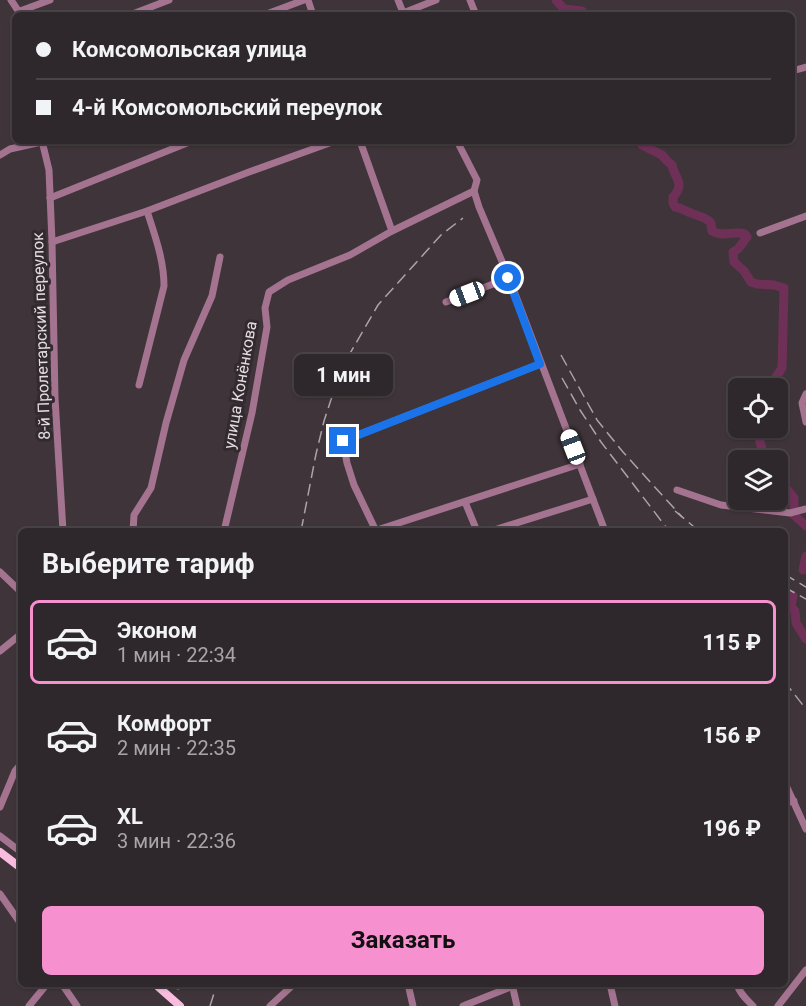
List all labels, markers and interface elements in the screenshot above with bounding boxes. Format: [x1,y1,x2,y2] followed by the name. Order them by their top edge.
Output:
[72,37,307,62] text: Комсомольская улица
[72,95,382,120] text: 4-й Комсомольский переулок
[28,232,54,440] street label: 8-й Пролетарский переулок
[494,264,521,291] route start
[447,279,487,309] car
[219,320,261,450] street label: улица Конёнкова
[294,354,392,396] callout: 1 мин
[316,363,371,387] text: 1 мин
[728,378,788,510] map controls
[728,378,788,438] button: locate
[329,427,356,454] route end
[558,427,588,467] car
[728,450,788,510] button: layers
[42,548,254,580] text: Выберите тариф
[45,615,99,669] icon: car
[117,618,197,643] text: Эконом
[702,630,761,655] text: 115 ₽
[117,643,236,667] text: 1 мин · 22:34
[45,708,99,762] icon: car
[117,711,212,736] text: Комфорт
[702,723,761,748] text: 156 ₽
[117,736,236,760] text: 2 мин · 22:35
[45,801,99,855] icon: car
[117,804,143,829] text: XL
[702,816,761,841] text: 196 ₽
[117,829,236,853] text: 3 мин · 22:36
[42,906,764,975] button: Заказать

